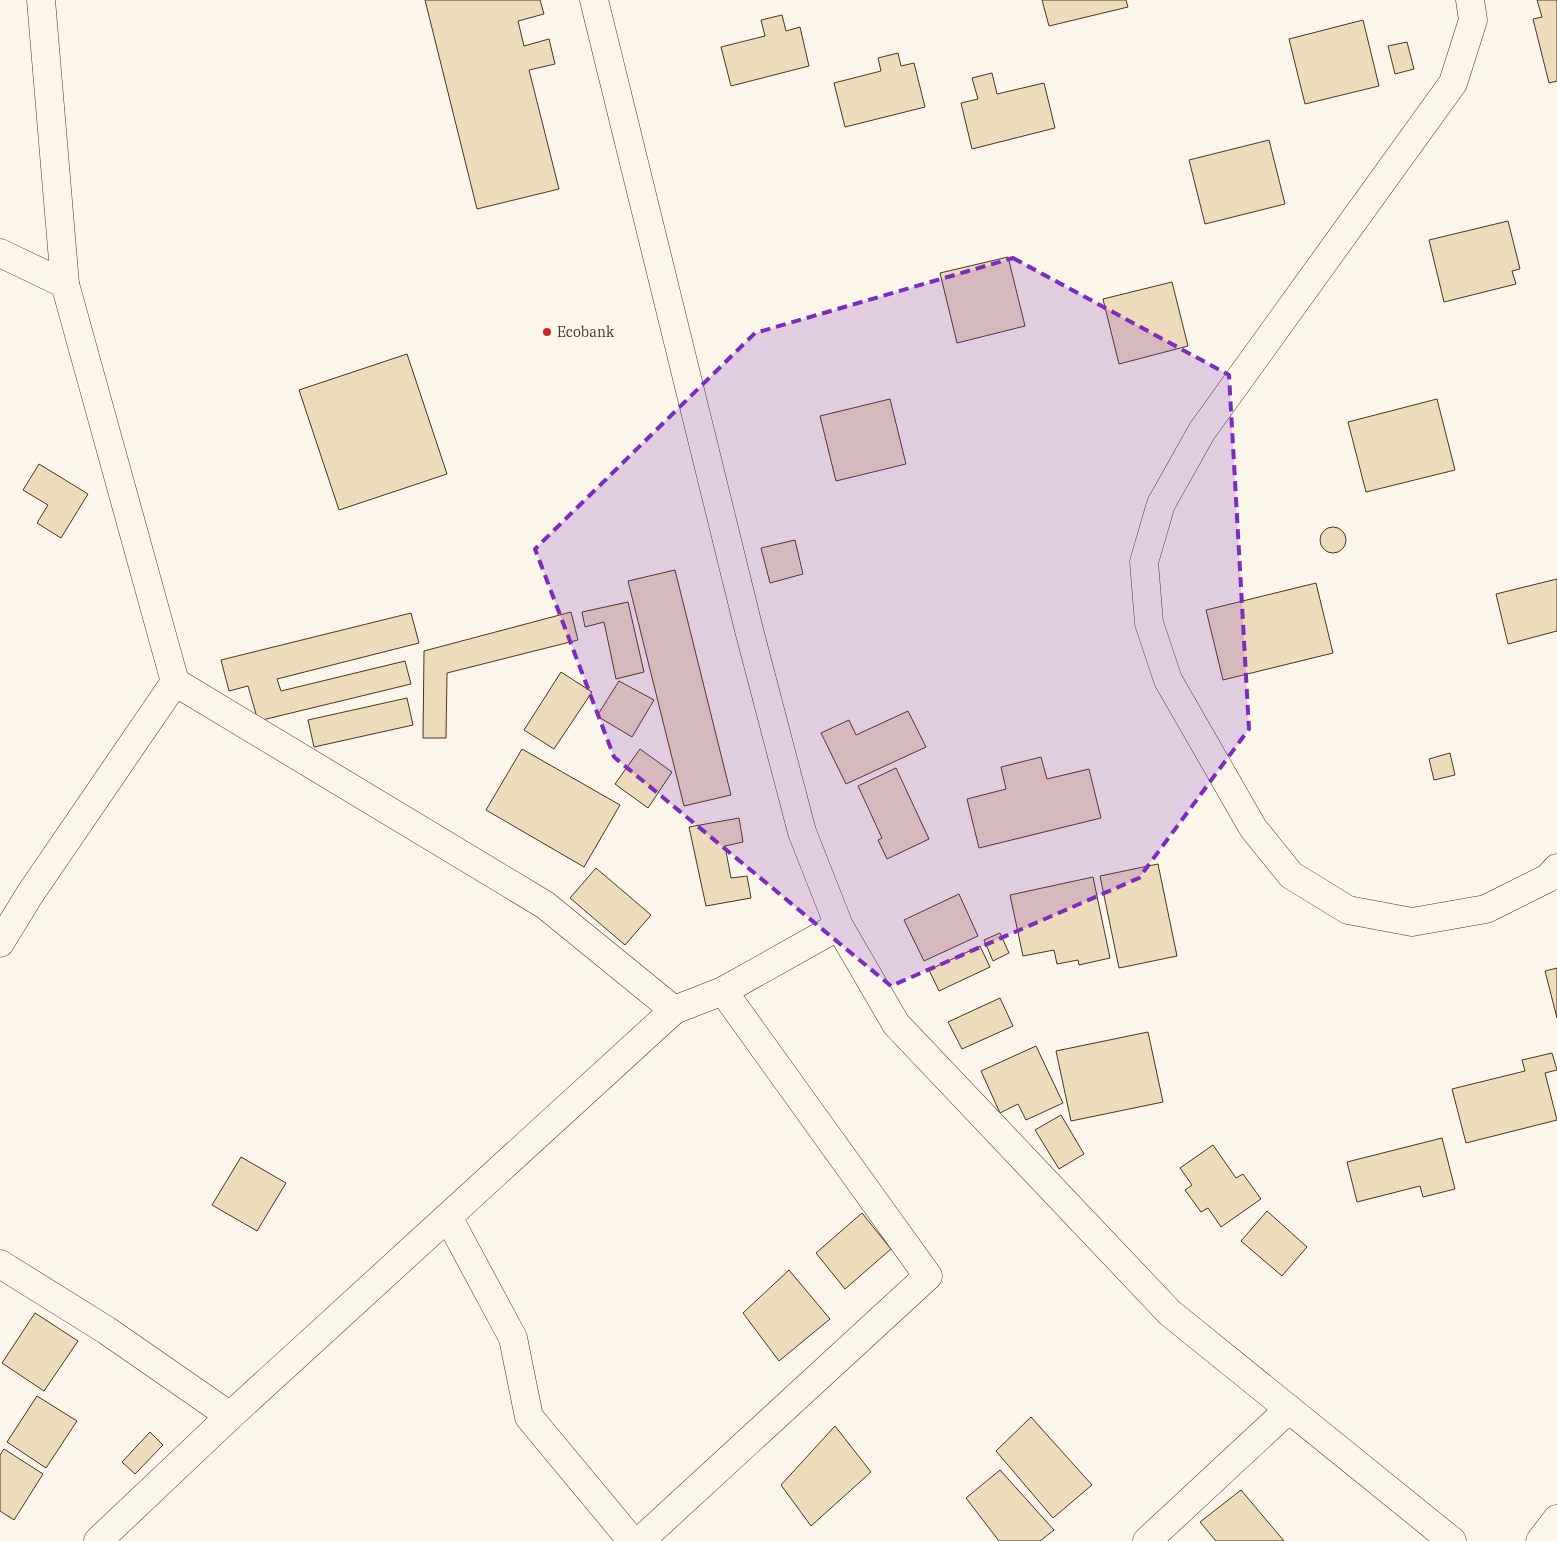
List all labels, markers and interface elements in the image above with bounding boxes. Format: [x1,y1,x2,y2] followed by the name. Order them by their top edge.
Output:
[557,323,615,341] place label: Ecobank
[541,326,553,338] marker: Ecobank

